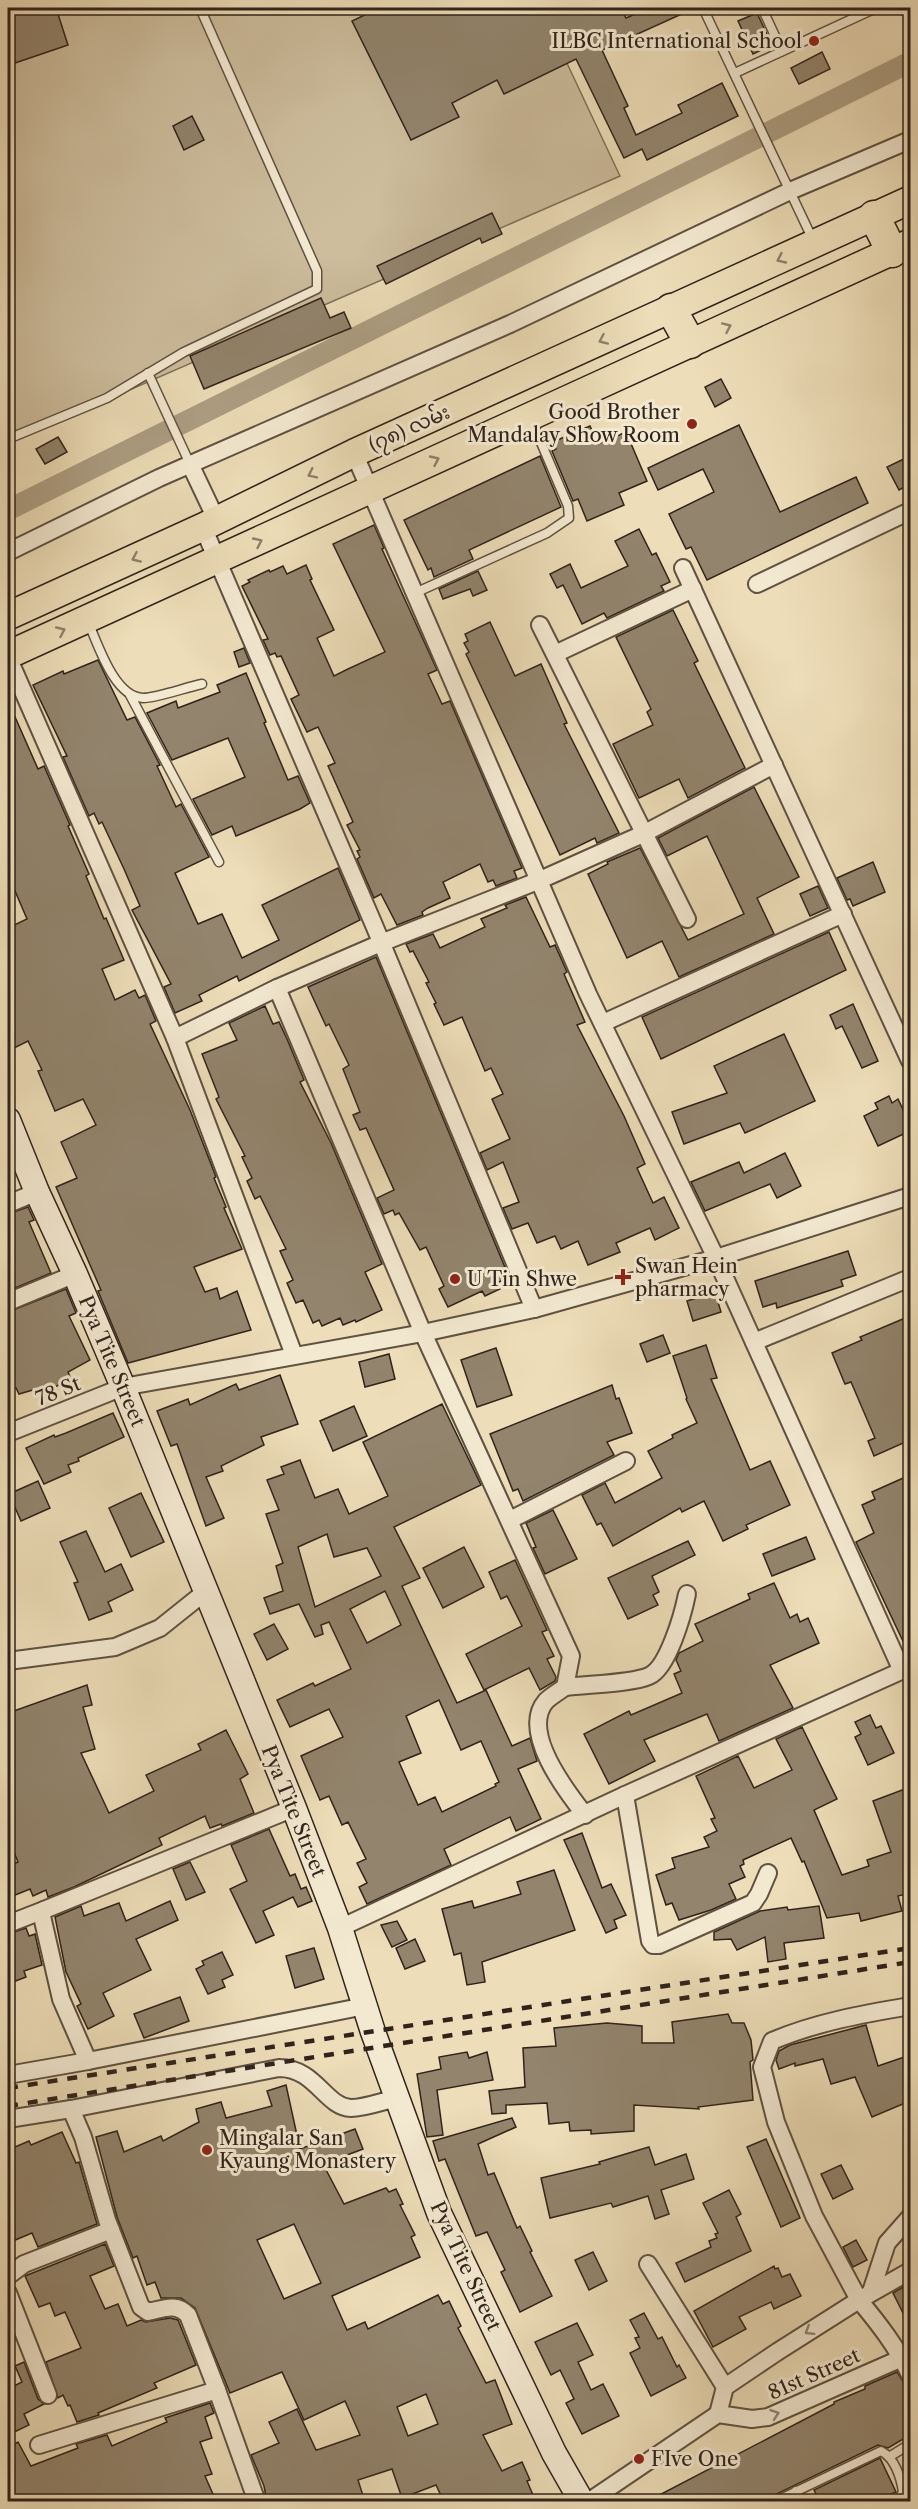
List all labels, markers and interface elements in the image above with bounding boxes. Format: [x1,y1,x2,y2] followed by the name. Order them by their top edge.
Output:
[552,29,802,53] place label: ILBC International School
[807,34,821,48] marker: ILBC International School
[776,252,787,264] one-way arrow
[720,322,731,334] one-way arrow
[599,333,610,345] one-way arrow
[364,398,455,460] street label: (၇၈) လမ်း
[467,400,681,447] place label: Good Brother Mandalay Show Room
[685,417,699,431] marker: Good Brother Mandalay Show Room
[428,455,439,467] one-way arrow
[307,467,318,478] one-way arrow
[251,537,262,549] one-way arrow
[131,551,142,563] one-way arrow
[54,626,65,638] one-way arrow
[635,1254,738,1301] place label: Swan Hein pharmacy
[467,1267,577,1291] place label: U Tin Shwe
[616,1270,630,1284] marker: Swan Hein pharmacy
[448,1272,462,1286] marker: U Tin Shwe
[74,1292,150,1430] street label: Pya Tite Street
[32,1371,84,1411] street label: 78 St
[257,1742,331,1880] street label: Pya Tite Street
[219,2126,397,2173] place label: Mingalar San Kyaung Monastery
[200,2143,214,2157] marker: Mingalar San Kyaung Monastery
[426,2197,506,2335] street label: Pya Tite Street
[805,2324,815,2336] one-way arrow
[764,2343,864,2405] street label: 81st Street
[769,2409,780,2421] one-way arrow
[651,2447,738,2471] place label: FIve One
[632,2452,646,2466] marker: FIve One

